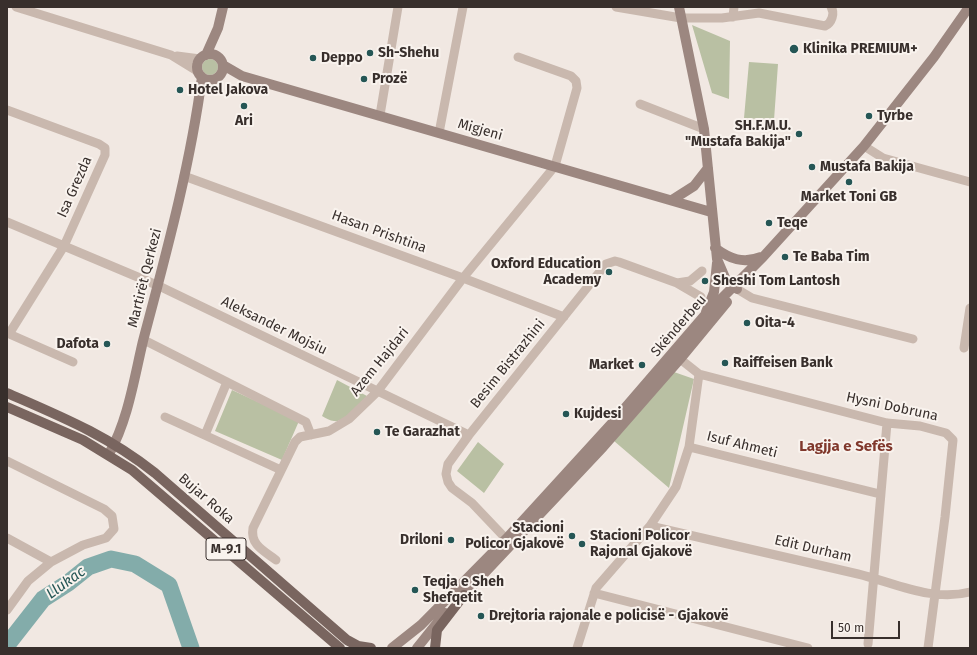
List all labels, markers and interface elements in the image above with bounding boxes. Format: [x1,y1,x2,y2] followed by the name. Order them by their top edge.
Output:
[803,41,918,57] place label: Klinika PREMIUM+
[788,43,800,55] marker: Klinika PREMIUM+
[378,45,439,61] place label: Sh-Shehu
[365,48,375,58] marker: Sh-Shehu
[321,50,363,66] place label: Deppo
[308,53,318,63] marker: Deppo
[372,71,407,87] place label: Prozë
[359,74,369,84] marker: Prozë
[188,82,268,98] place label: Hotel Jakova
[175,85,185,95] marker: Hotel Jakova
[239,101,249,111] marker: Ari
[877,108,913,124] place label: Tyrbe
[864,111,874,121] marker: Tyrbe
[235,113,253,129] place label: Ari
[456,116,504,144] street label: Migjeni
[685,118,791,150] place label: SH.F.M.U. "Mustafa Bakija"
[794,129,804,139] marker: SH.F.M.U. "Mustafa Bakija"
[54,154,96,220] street label: Isa Grezda
[820,159,914,175] place label: Mustafa Bakija
[807,162,817,172] marker: Mustafa Bakija
[844,177,854,187] marker: Market Toni GB
[801,189,897,205] place label: Market Toni GB
[329,207,429,257] street label: Hasan Prishtina
[777,215,808,231] place label: Teqe
[764,218,774,228] marker: Teqe
[125,227,165,329] street label: Martirët Qerkezi
[793,249,870,265] place label: Te Baba Tim
[780,252,790,262] marker: Te Baba Tim
[491,256,601,288] place label: Oxford Education Academy
[604,267,614,277] marker: Oxford Education Academy
[713,273,840,289] place label: Sheshi Tom Lantosh
[700,276,710,286] marker: Sheshi Tom Lantosh
[648,292,710,360] street label: Skënderbeu
[218,293,330,359] street label: Aleksander Mojsiu
[755,315,795,331] place label: Oita-4
[467,316,549,412] street label: Besim Bistrazhini
[742,318,752,328] marker: Oita-4
[347,324,413,400] street label: Azem Hajdari
[56,336,99,352] place label: Dafota
[102,339,112,349] marker: Dafota
[733,355,833,371] place label: Raiffeisen Bank
[589,357,634,373] place label: Market
[720,358,730,368] marker: Raiffeisen Bank
[637,360,647,370] marker: Market
[844,389,940,425] street label: Hysni Dobruna
[574,406,621,422] place label: Kujdesi
[561,409,571,419] marker: Kujdesi
[385,424,460,440] place label: Te Garazhat
[372,427,382,437] marker: Te Garazhat
[705,428,779,462] street label: Isuf Ahmeti
[799,438,893,456] district label: Lagjja e Sefës
[175,470,237,528] street label: Bujar Roka
[465,520,564,552] place label: Stacioni Policor Gjakovë
[590,528,692,560] place label: Stacioni Policor Rajonal Gjakovë
[567,531,577,541] marker: Stacioni Policor Gjakovë
[400,532,443,548] place label: Driloni
[773,532,853,566] street label: Edit Durham
[446,535,456,545] marker: Driloni
[206,538,246,560] road number: M-9.1
[577,539,587,549] marker: Stacioni Policor Rajonal Gjakovë
[43,563,89,603] water label: Llukac
[423,574,504,606] place label: Teqja e Sheh Shefqetit
[410,585,420,595] marker: Teqja e Sheh Shefqetit
[489,608,729,624] place label: Drejtoria rajonale e policisë - Gjakovë
[476,611,486,621] marker: Drejtoria rajonale e policisë - Gjakovë
[833,613,902,639] scale bar
[838,621,864,635] text: 50 m

